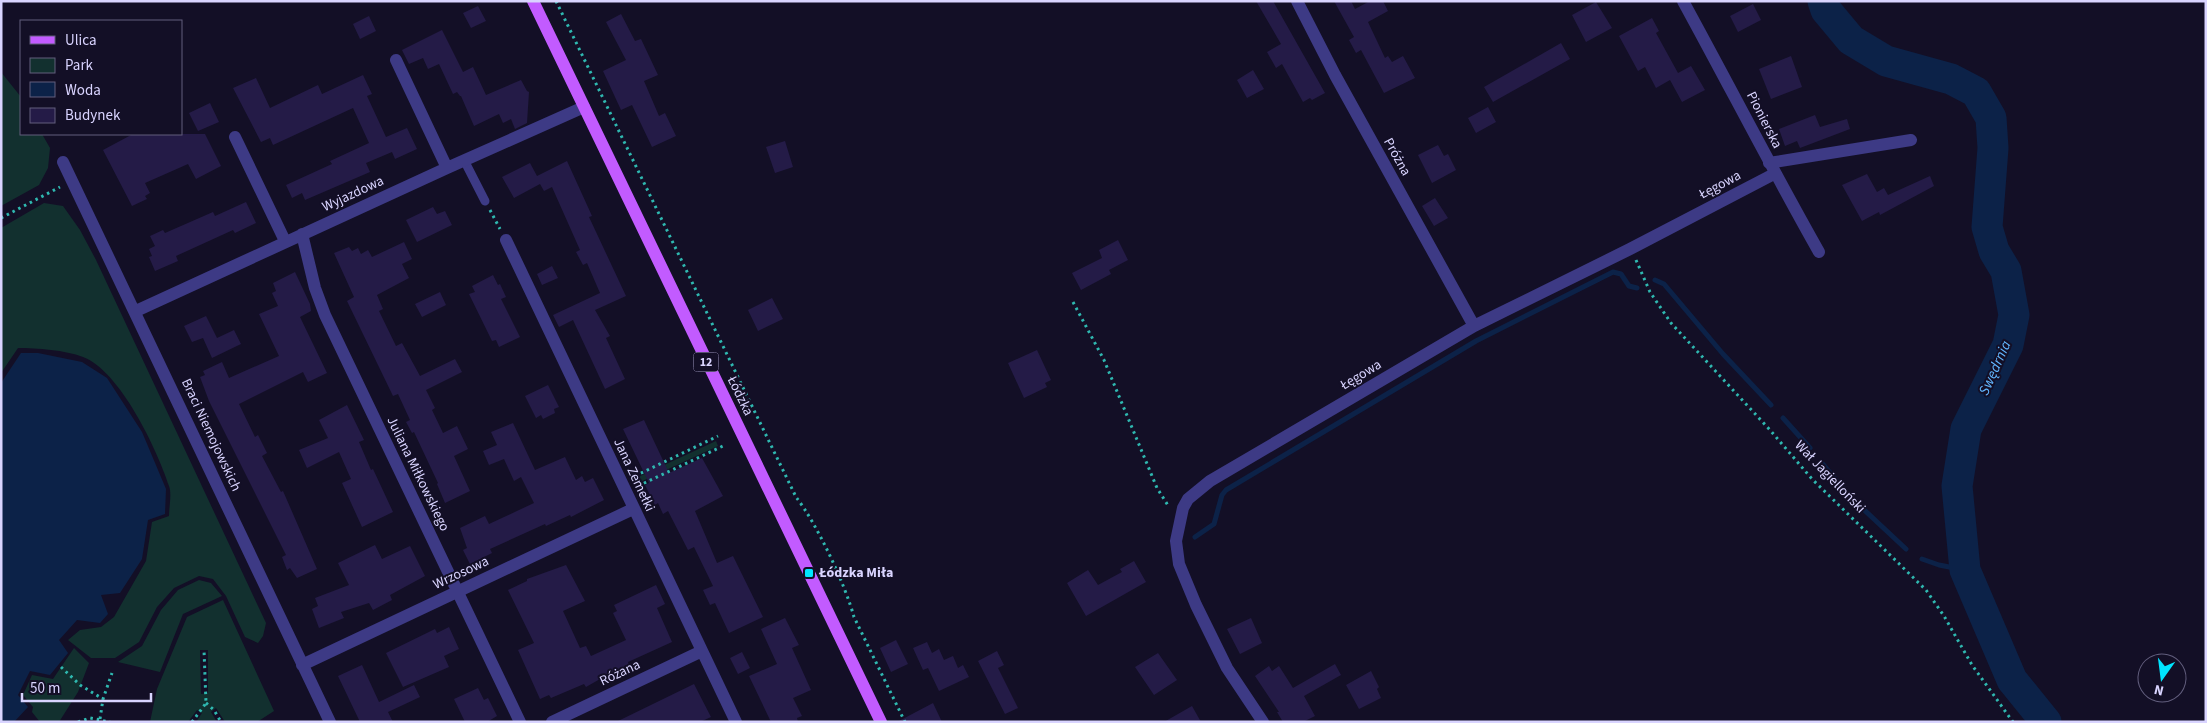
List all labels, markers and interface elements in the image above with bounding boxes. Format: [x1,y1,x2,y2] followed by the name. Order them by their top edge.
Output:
[20,20,182,135] legend
[65,30,96,51] text: Ulica
[65,55,94,76] text: Park
[65,80,101,101] text: Woda
[1741,88,1787,152] street label: Pionierska
[65,105,121,126] text: Budynek
[1378,134,1416,180] street label: Próżna
[1695,166,1745,205] street label: Łęgowa
[319,171,387,217] street label: Wyjazdowa
[1974,337,2016,399] water label: Swędrnia
[694,352,718,372] road number: 12
[1336,355,1385,396] street label: Łęgowa
[721,372,758,419] street label: Łódzka
[176,375,246,495] street label: Braci Niemojowskich
[382,413,454,535] street label: Juliana Miłkowskiego
[608,435,660,515] street label: Jana Zemełki
[1790,436,1870,518] street label: Wał Jagielloński
[430,551,492,595] street label: Wrzosowa
[818,563,893,583] place label: Łódzka Miła
[803,567,815,579] marker: Łódzka Miła
[2137,653,2187,703] north arrow
[596,655,644,691] street label: Różana
[22,670,151,702] scale bar
[30,678,60,699] text: 50 m
[2152,679,2166,700] text: N

